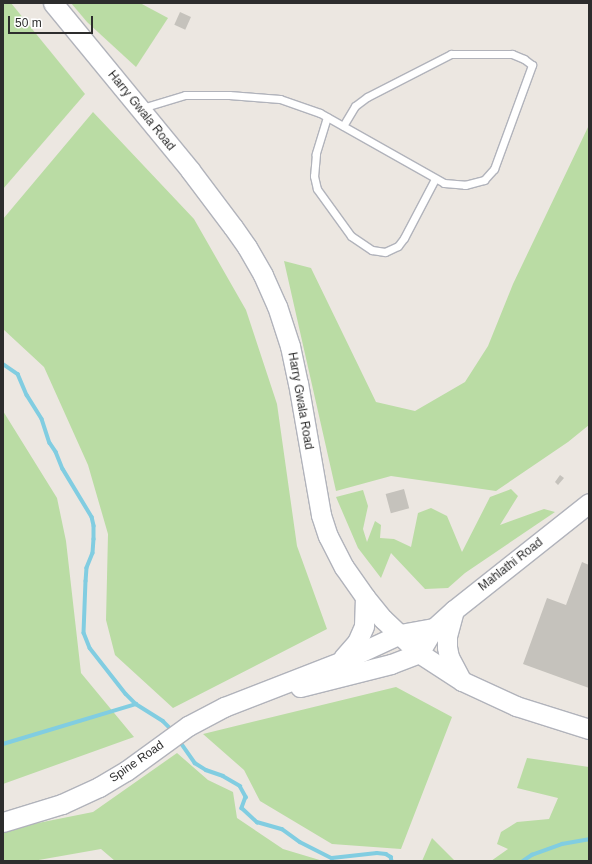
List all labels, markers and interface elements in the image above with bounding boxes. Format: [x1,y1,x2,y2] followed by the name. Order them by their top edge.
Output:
[10,8,95,34] scale bar
[15,16,42,30] text: 50 m
[104,68,178,154] street label: Harry Gwala Road
[284,351,316,451] street label: Harry Gwala Road
[476,536,546,594] street label: Mahlathi Road
[107,738,167,786] street label: Spine Road

